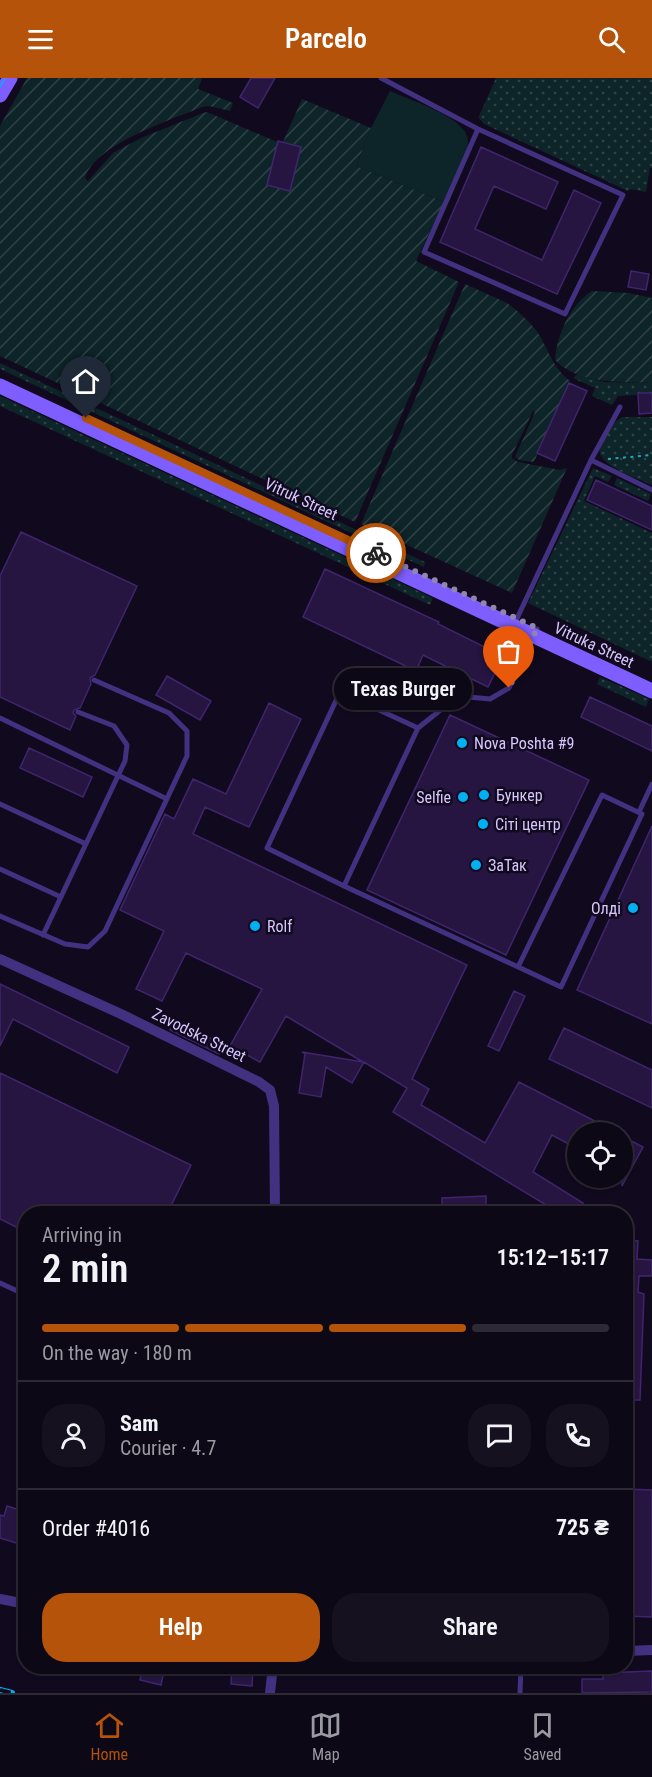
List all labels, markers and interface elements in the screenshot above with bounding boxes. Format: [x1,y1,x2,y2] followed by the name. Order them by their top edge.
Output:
[24,23,57,56] icon: menu
[285,23,367,55] text: Parcelo
[595,23,628,56] icon: search
[60,356,111,418] pin
[69,365,102,398] icon: home
[261,474,341,524] street label: Vitruk Street
[346,523,406,583] courier
[360,537,393,570] icon: bike
[551,618,637,672] street label: Vitruka Street
[483,626,534,688] pin
[492,635,525,668] icon: bag
[335,667,473,709] callout: Texas Burger
[351,677,455,701] text: Texas Burger
[474,734,574,753] place label: Nova Poshta #9
[455,736,469,750] marker: Nova Poshta #9
[496,786,543,805] place label: Бункер
[416,788,451,807] place label: Selfie
[477,788,491,802] marker: Бункер
[456,790,470,804] marker: Selfie
[495,815,561,834] place label: Сіті центр
[476,817,490,831] marker: Сіті центр
[488,856,527,875] place label: ЗаТак
[469,858,483,872] marker: ЗаТак
[591,899,621,918] place label: Олді
[626,901,640,915] marker: Олді
[267,917,292,936] place label: Rolf
[248,919,262,933] marker: Rolf
[149,1004,249,1066] street label: Zavodska Street
[567,1122,633,1188] map controls
[567,1122,633,1188] button: locate
[42,1223,122,1247] text: Arriving in
[497,1245,609,1270] text: 15:12–15:17
[42,1246,128,1292] text: 2 min
[42,1341,192,1365] text: On the way · 180 m
[42,1404,105,1467] button: person
[468,1404,531,1467] button: chat
[546,1404,609,1467] button: phone
[120,1411,159,1436] text: Sam
[120,1436,216,1460] text: Courier · 4.7
[556,1515,609,1540] text: 725 ₴
[42,1516,150,1541] text: Order #4016
[42,1593,320,1662] button: Help
[332,1593,609,1662] button: Share
[91,1709,128,1764] tab: Home
[309,1709,342,1764] tab: Map
[523,1709,561,1764] tab: Saved

